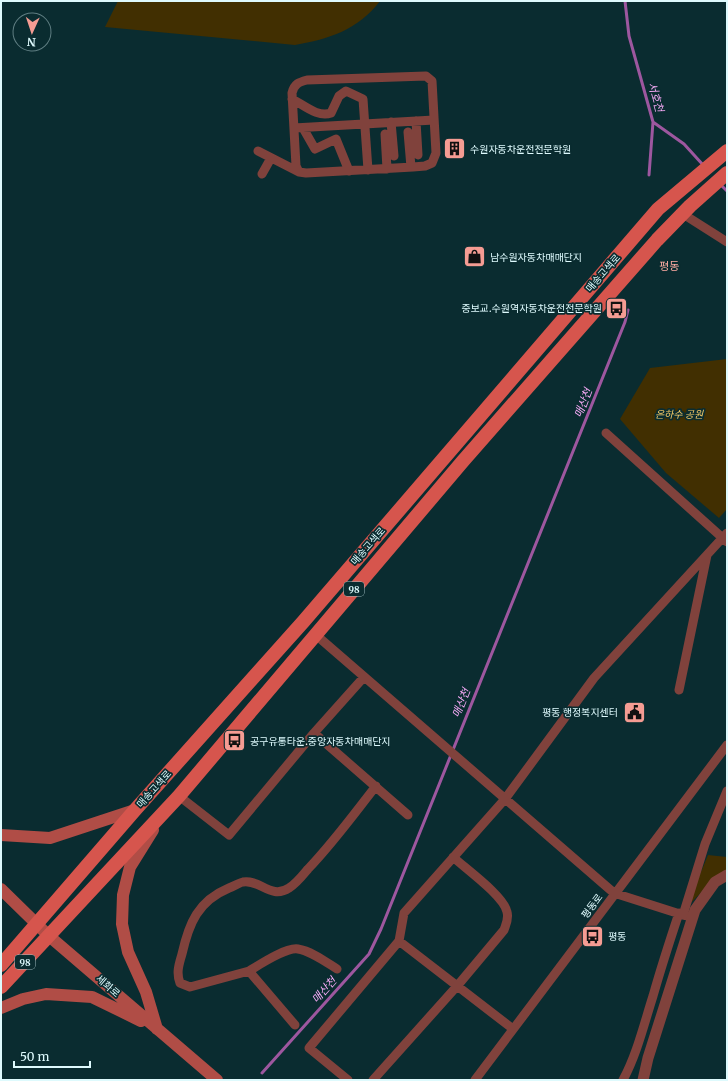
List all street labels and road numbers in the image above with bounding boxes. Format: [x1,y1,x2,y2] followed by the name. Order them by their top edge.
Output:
[583,251,623,295] street label: 매송고색로
[348,524,388,568] street label: 매송고색로
[344,582,364,596] road number: 98
[134,768,174,810] street label: 매송고색로
[579,891,605,921] street label: 평동로
[15,955,35,969] road number: 98
[93,972,123,1000] street label: 세화로

